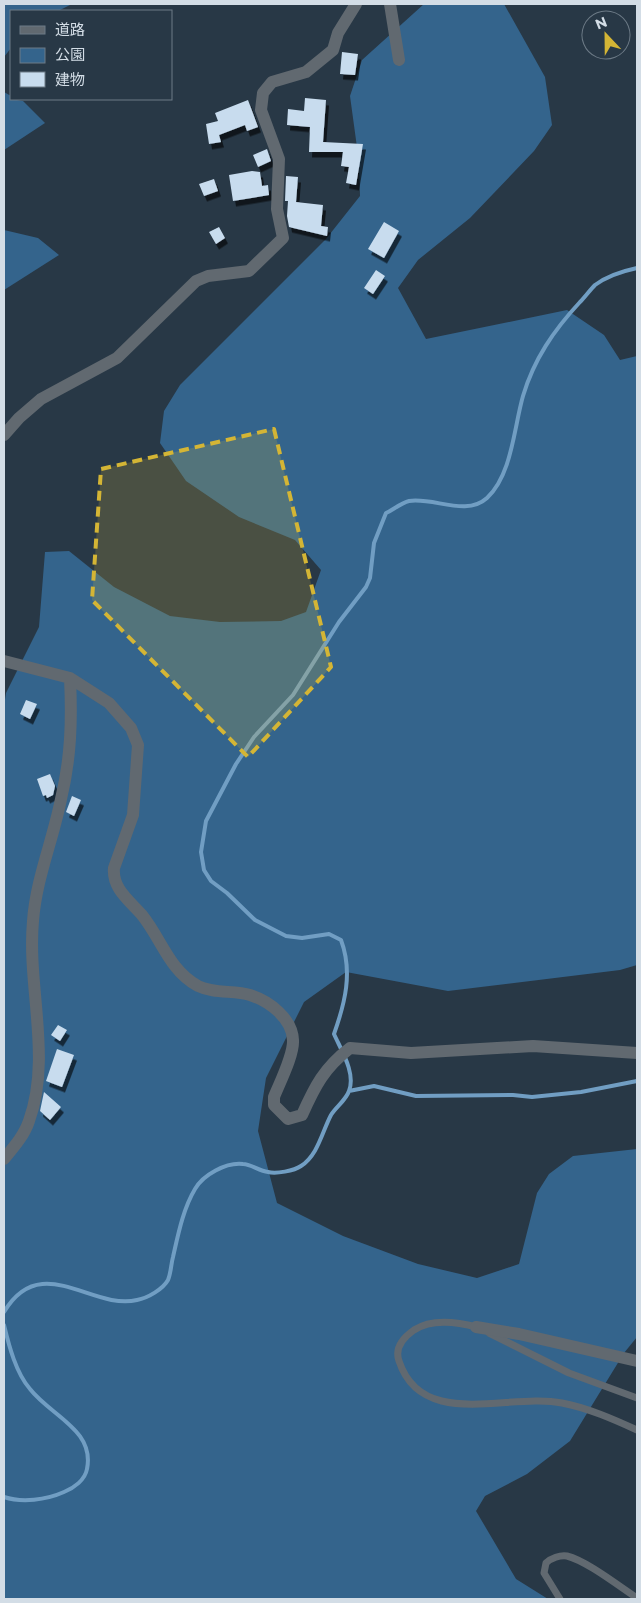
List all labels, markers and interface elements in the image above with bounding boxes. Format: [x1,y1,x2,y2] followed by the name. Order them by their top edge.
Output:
[10,10,172,100] legend
[581,10,631,60] north arrow
[593,12,610,33] text: N
[55,20,85,39] text: 道路
[55,45,85,64] text: 公園
[55,70,85,89] text: 建物

